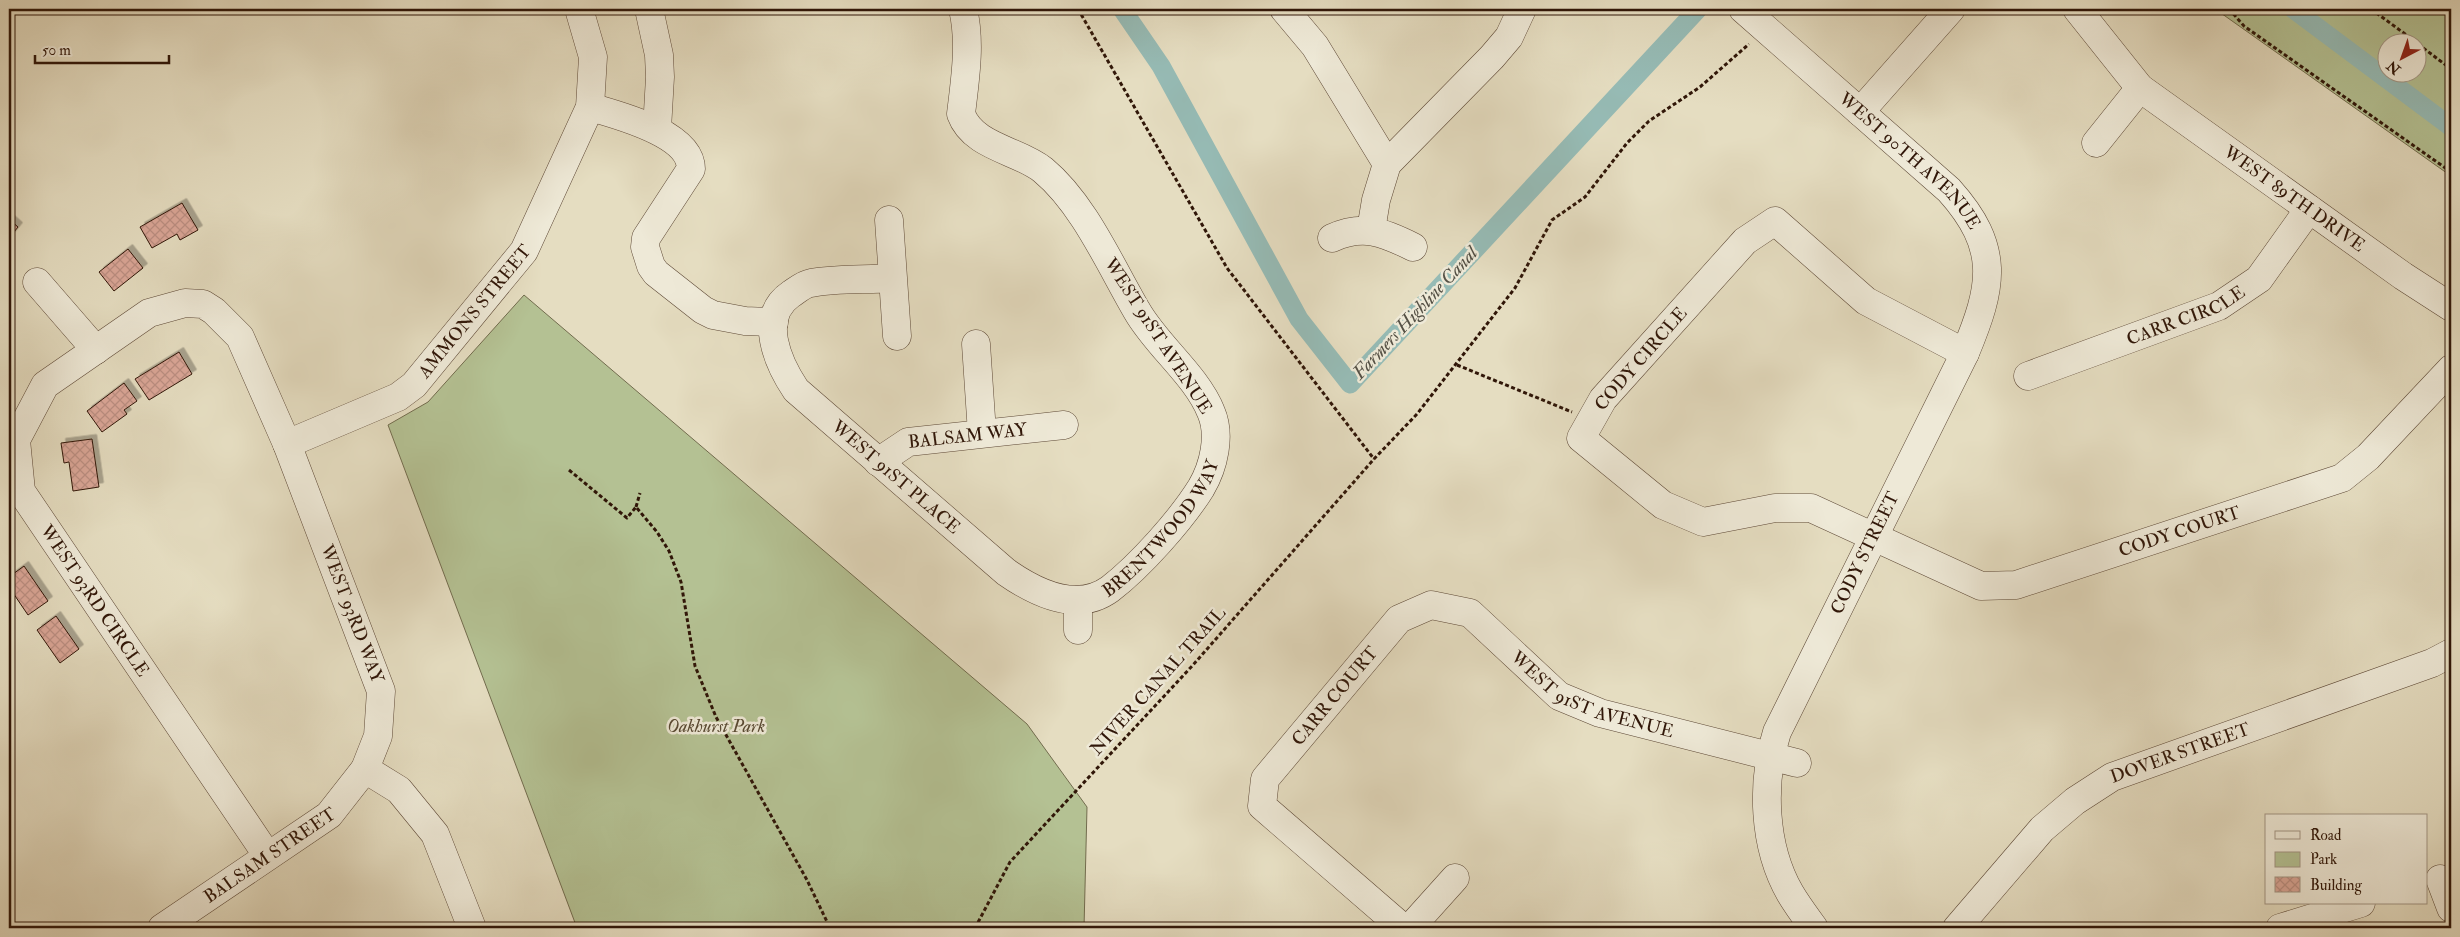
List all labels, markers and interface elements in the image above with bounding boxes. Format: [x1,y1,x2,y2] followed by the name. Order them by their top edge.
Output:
[35,32,169,64] scale bar
[2378,32,2428,82] north arrow
[42,41,71,60] text: 50 m
[2383,57,2405,79] text: N
[1833,86,1986,233] street label: WEST 90TH AVENUE
[2219,140,2370,257] street label: WEST 89TH DRIVE
[412,239,537,383] street label: AMMONS STREET
[1347,240,1484,385] water label: Farmers Highline Canal
[1098,253,1217,418] street label: WEST 91ST AVENUE
[2123,280,2249,350] street label: CARR CIRCLE
[1590,302,1692,416] street label: CODY CIRCLE
[826,414,965,539] street label: WEST 91ST PLACE
[907,418,1029,453] street label: BALSAM WAY
[1098,456,1224,602] street label: BRENTWOOD WAY
[1825,487,1905,618] street label: CODY STREET
[2116,500,2244,562] street label: CODY COURT
[35,519,154,681] street label: WEST 93RD CIRCLE
[315,541,389,687] street label: WEST 93RD WAY
[1085,602,1231,760] street label: NIVER CANAL TRAIL
[1286,641,1383,750] street label: CARR COURT
[1505,645,1676,743] street label: WEST 91ST AVENUE
[667,715,765,738] park label: Oakhurst Park
[2107,717,2254,788] street label: DOVER STREET
[199,802,341,908] street label: BALSAM STREET
[2265,814,2428,904] legend
[2310,826,2342,845] text: Road
[2310,850,2337,869] text: Park
[2310,876,2362,895] text: Building

